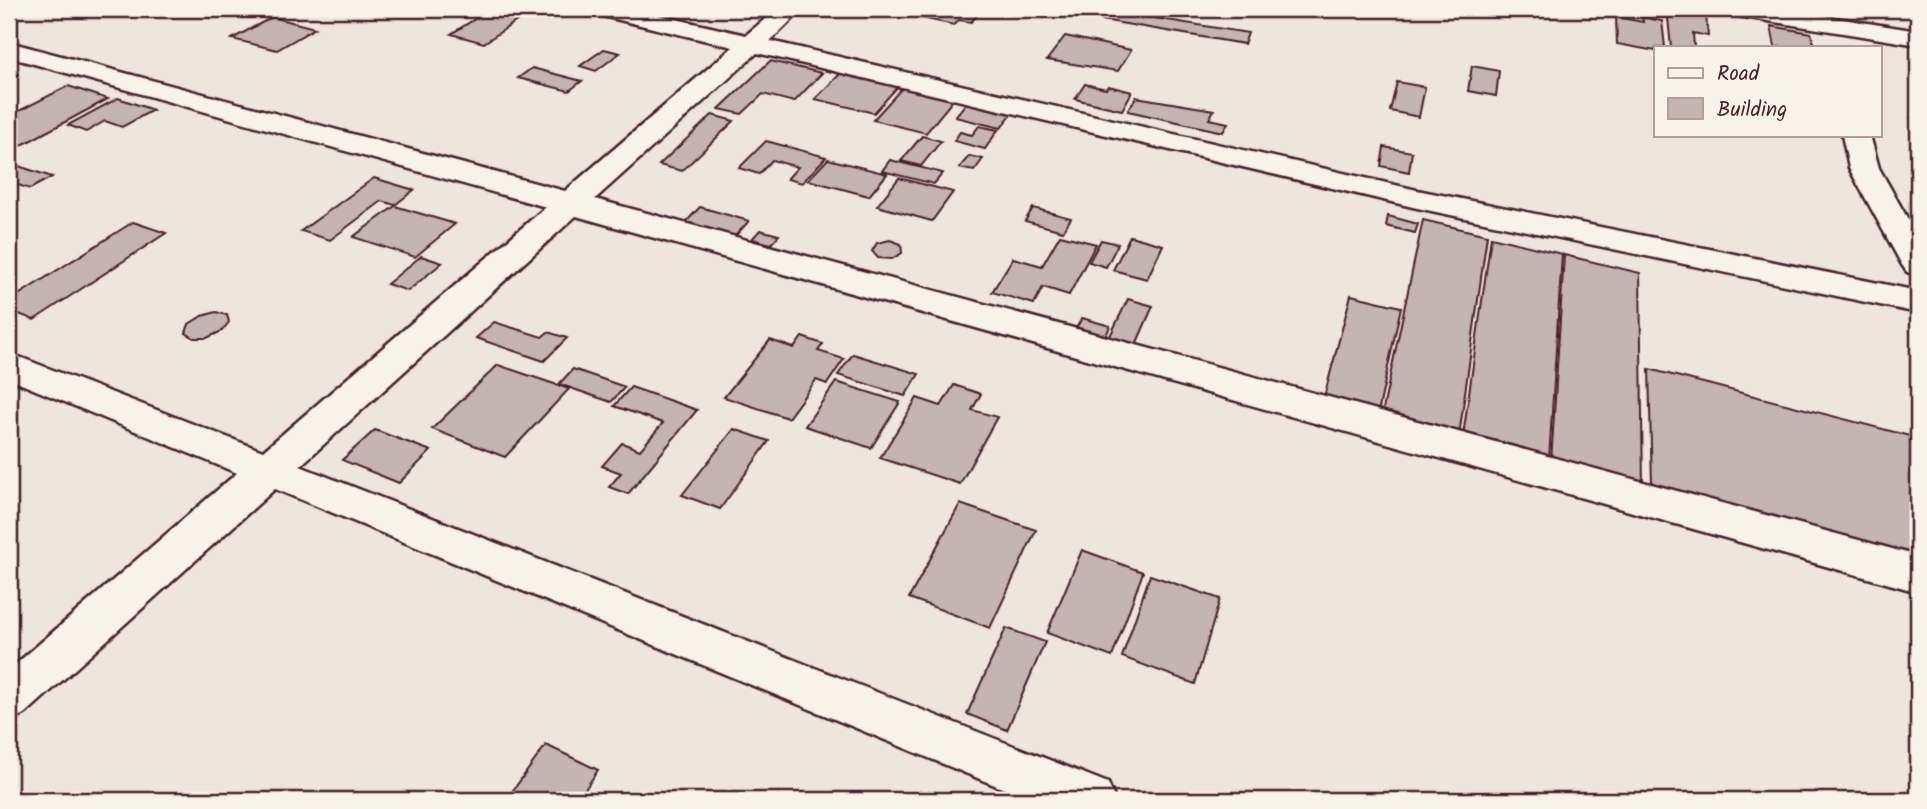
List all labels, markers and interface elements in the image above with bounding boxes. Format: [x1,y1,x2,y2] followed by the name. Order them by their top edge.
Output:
[1654,46,1882,136] legend
[1717,58,1760,91] text: Road
[1717,94,1787,127] text: Building

